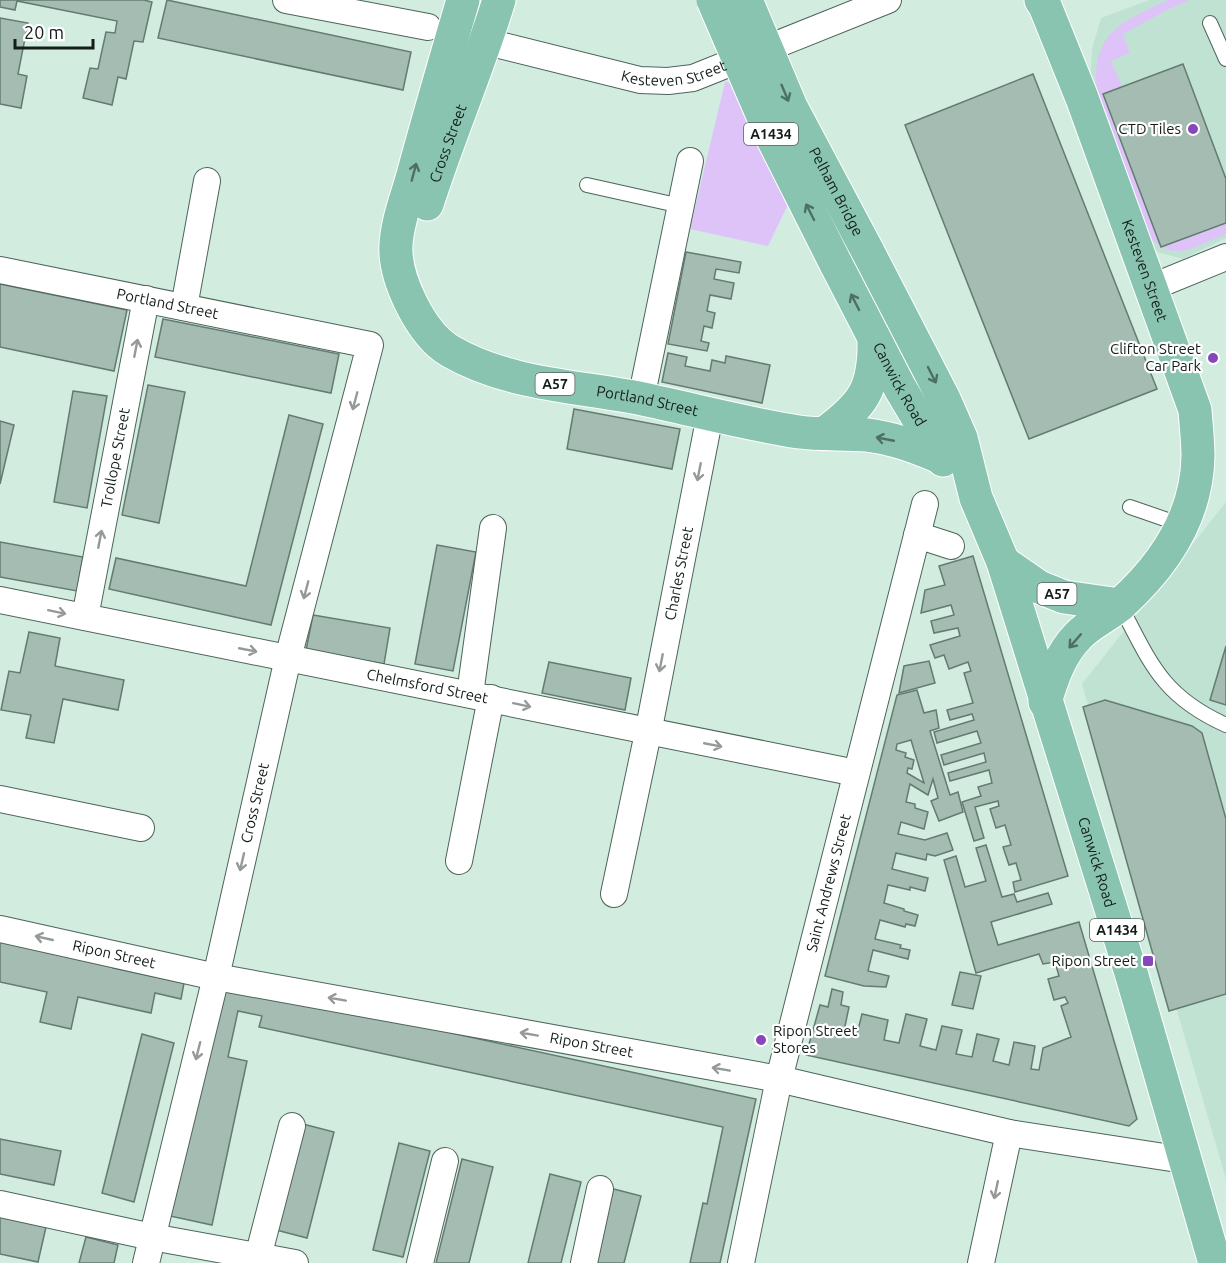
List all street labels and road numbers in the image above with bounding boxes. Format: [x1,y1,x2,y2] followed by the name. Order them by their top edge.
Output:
[620,57,729,89] street label: Kesteven Street
[426,102,470,185] street label: Cross Street
[744,123,798,145] road number: A1434
[806,144,867,239] street label: Pelham Bridge
[1119,217,1171,324] street label: Kesteven Street
[115,285,220,322] street label: Portland Street
[870,339,930,429] street label: Canwick Road
[536,373,574,395] road number: A57
[595,382,700,419] street label: Portland Street
[97,406,133,509] street label: Trollope Street
[661,525,696,622] street label: Charles Street
[1038,583,1076,605] road number: A57
[365,665,490,706] street label: Chelmsford Street
[237,761,272,845] street label: Cross Street
[803,812,854,954] street label: Saint Andrews Street
[1075,815,1119,909] street label: Canwick Road
[1090,919,1144,941] road number: A1434
[71,936,158,971] street label: Ripon Street
[549,1029,635,1060] street label: Ripon Street

